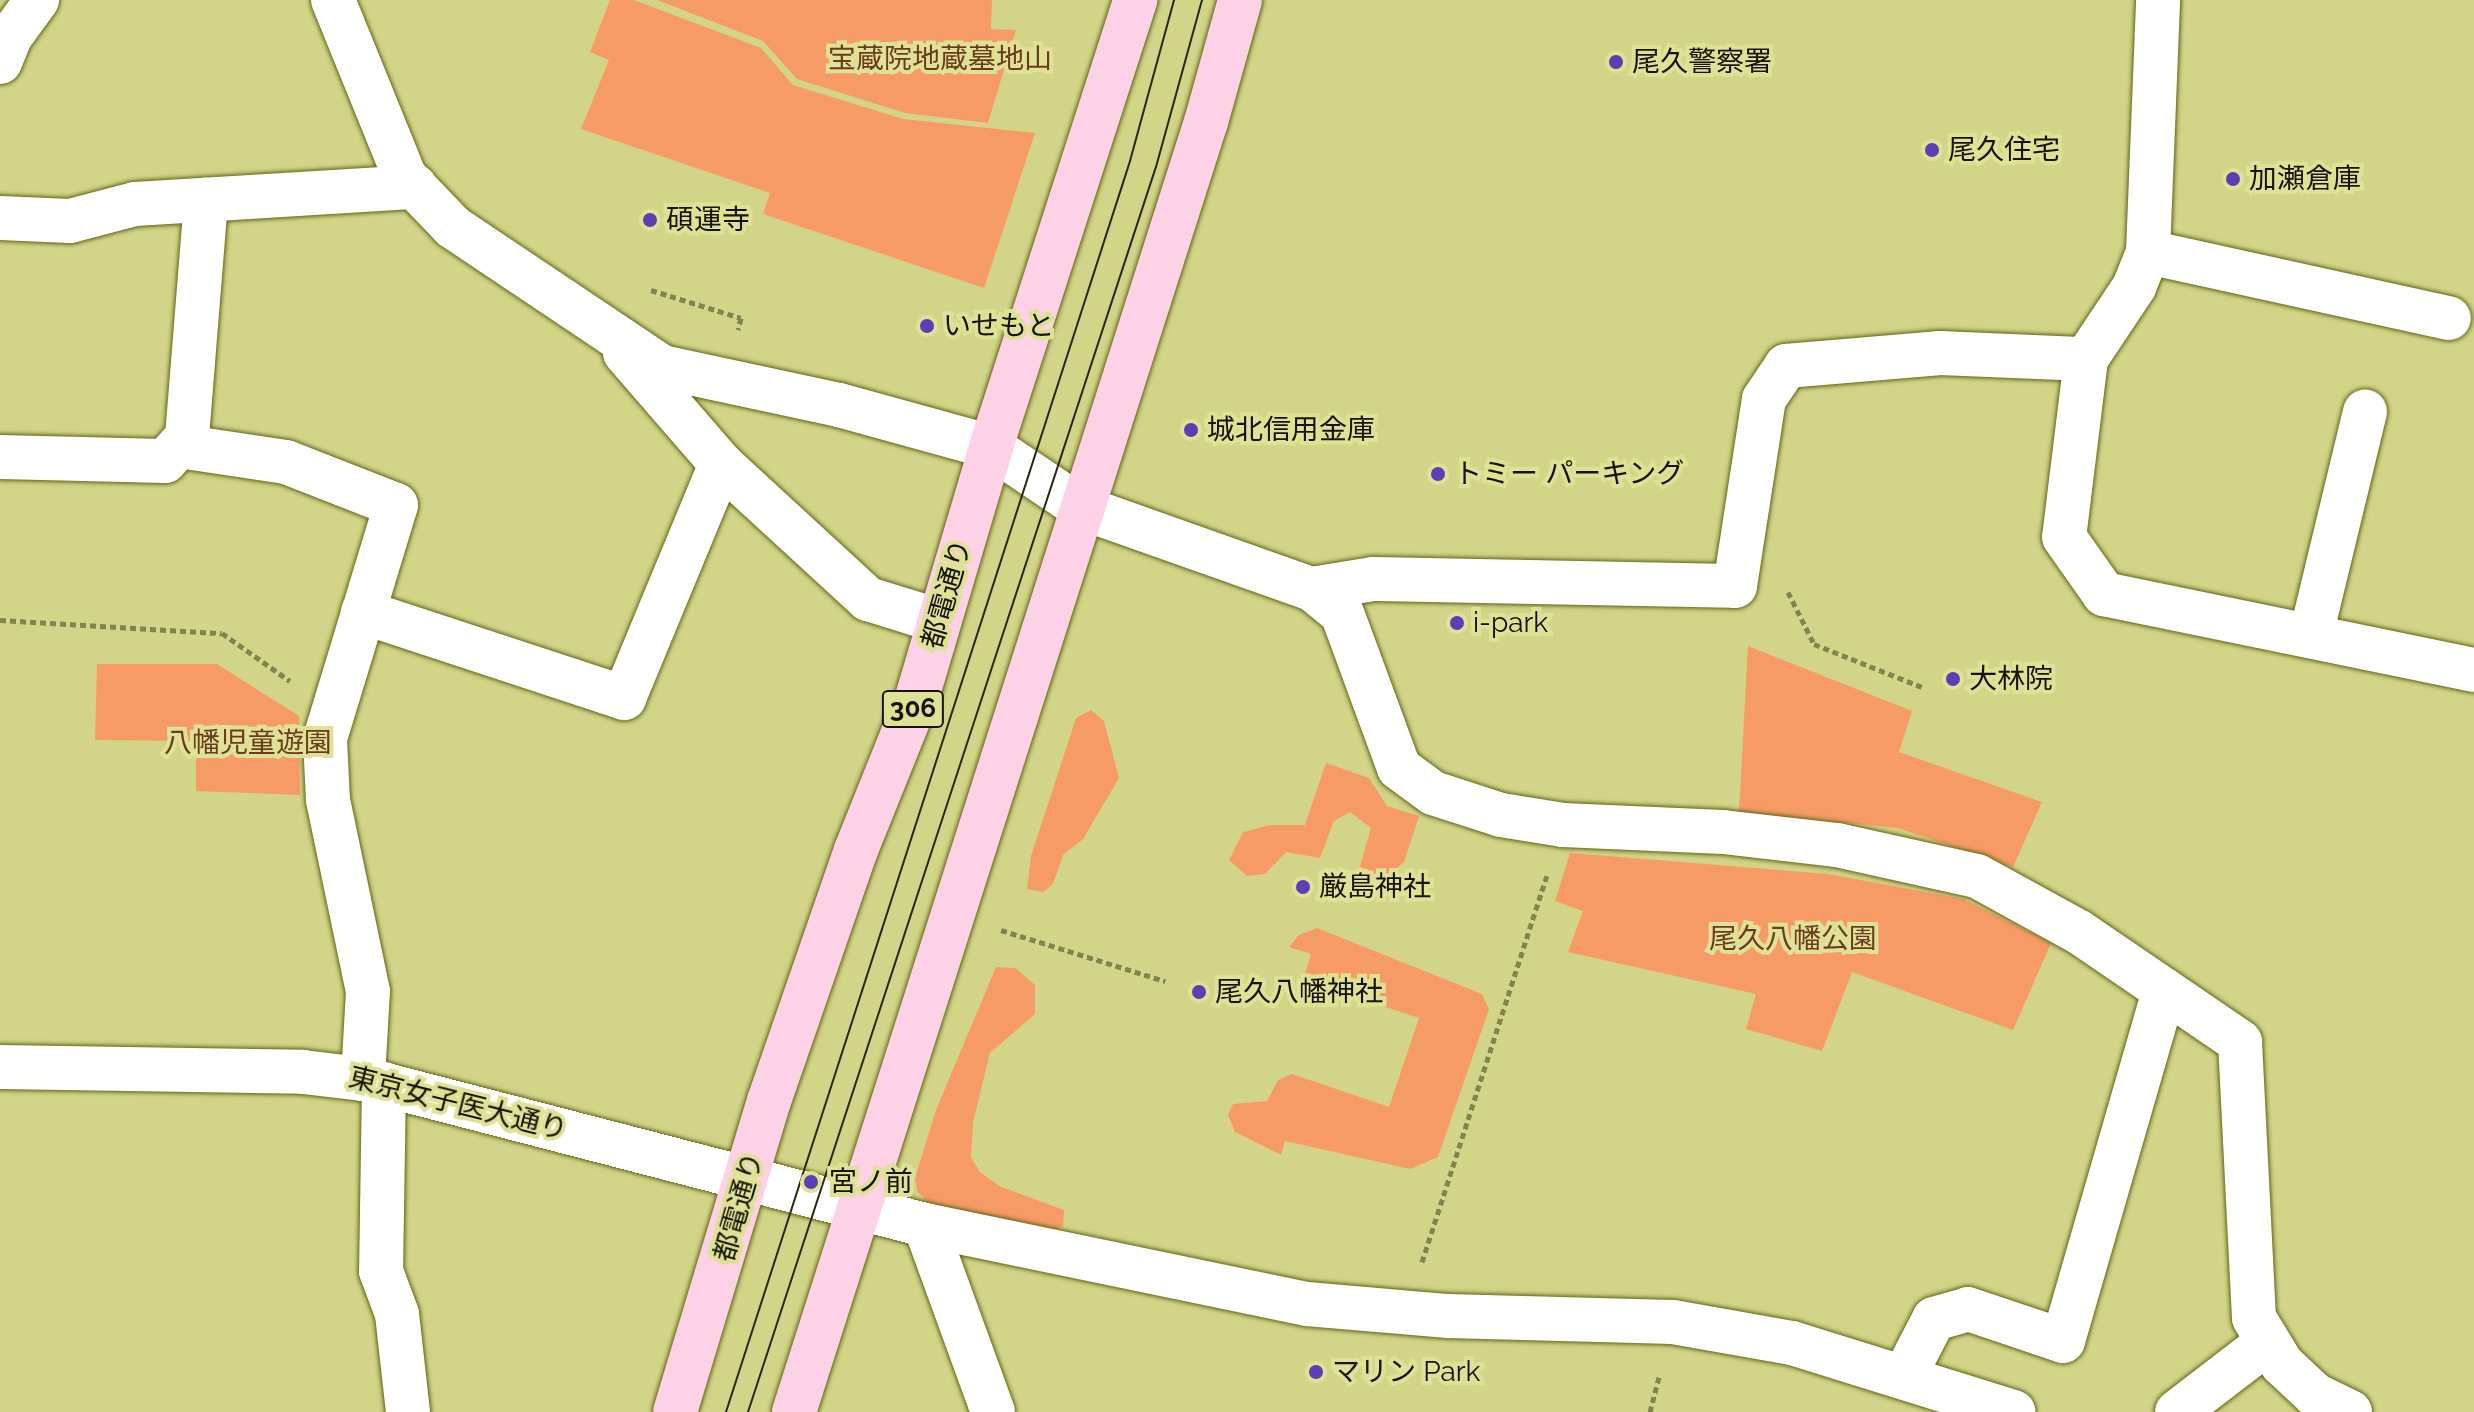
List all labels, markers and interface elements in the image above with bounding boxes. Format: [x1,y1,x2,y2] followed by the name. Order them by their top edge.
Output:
[828,42,1052,76] park label: 宝蔵院地蔵墓地山
[1632,45,1772,79] place label: 尾久警察署
[1607,53,1625,71] marker: 尾久警察署
[1948,133,2060,167] place label: 尾久住宅
[1923,141,1941,159] marker: 尾久住宅
[2249,162,2361,196] place label: 加瀬倉庫
[2224,170,2242,188] marker: 加瀬倉庫
[666,203,750,237] place label: 碩運寺
[641,211,659,229] marker: 碩運寺
[943,309,1055,343] place label: いせもと
[918,317,936,335] marker: いせもと
[1207,413,1375,447] place label: 城北信用金庫
[1182,421,1200,439] marker: 城北信用金庫
[1454,457,1685,491] place label: トミー パーキング
[1429,465,1447,483] marker: トミー パーキング
[915,536,979,652] street label: 都電通り
[1473,606,1548,640] place label: i-park
[1448,614,1466,632] marker: i-park
[1969,662,2053,696] place label: 大林院
[1944,670,1962,688] marker: 大林院
[881,687,945,731] road number: 306
[164,726,332,760] park label: 八幡児童遊園
[1319,870,1431,904] place label: 厳島神社
[1294,878,1312,896] marker: 厳島神社
[1709,922,1877,956] park label: 尾久八幡公園
[1215,975,1383,1009] place label: 尾久八幡神社
[1190,983,1208,1001] marker: 尾久八幡神社
[345,1061,571,1147] street label: 東京女子医大通り
[707,1149,771,1265] street label: 都電通り
[829,1165,913,1199] place label: 宮ノ前
[800,1171,822,1193] marker: 宮ノ前
[1332,1355,1480,1389] place label: マリン Park
[1307,1363,1325,1381] marker: マリン Park

